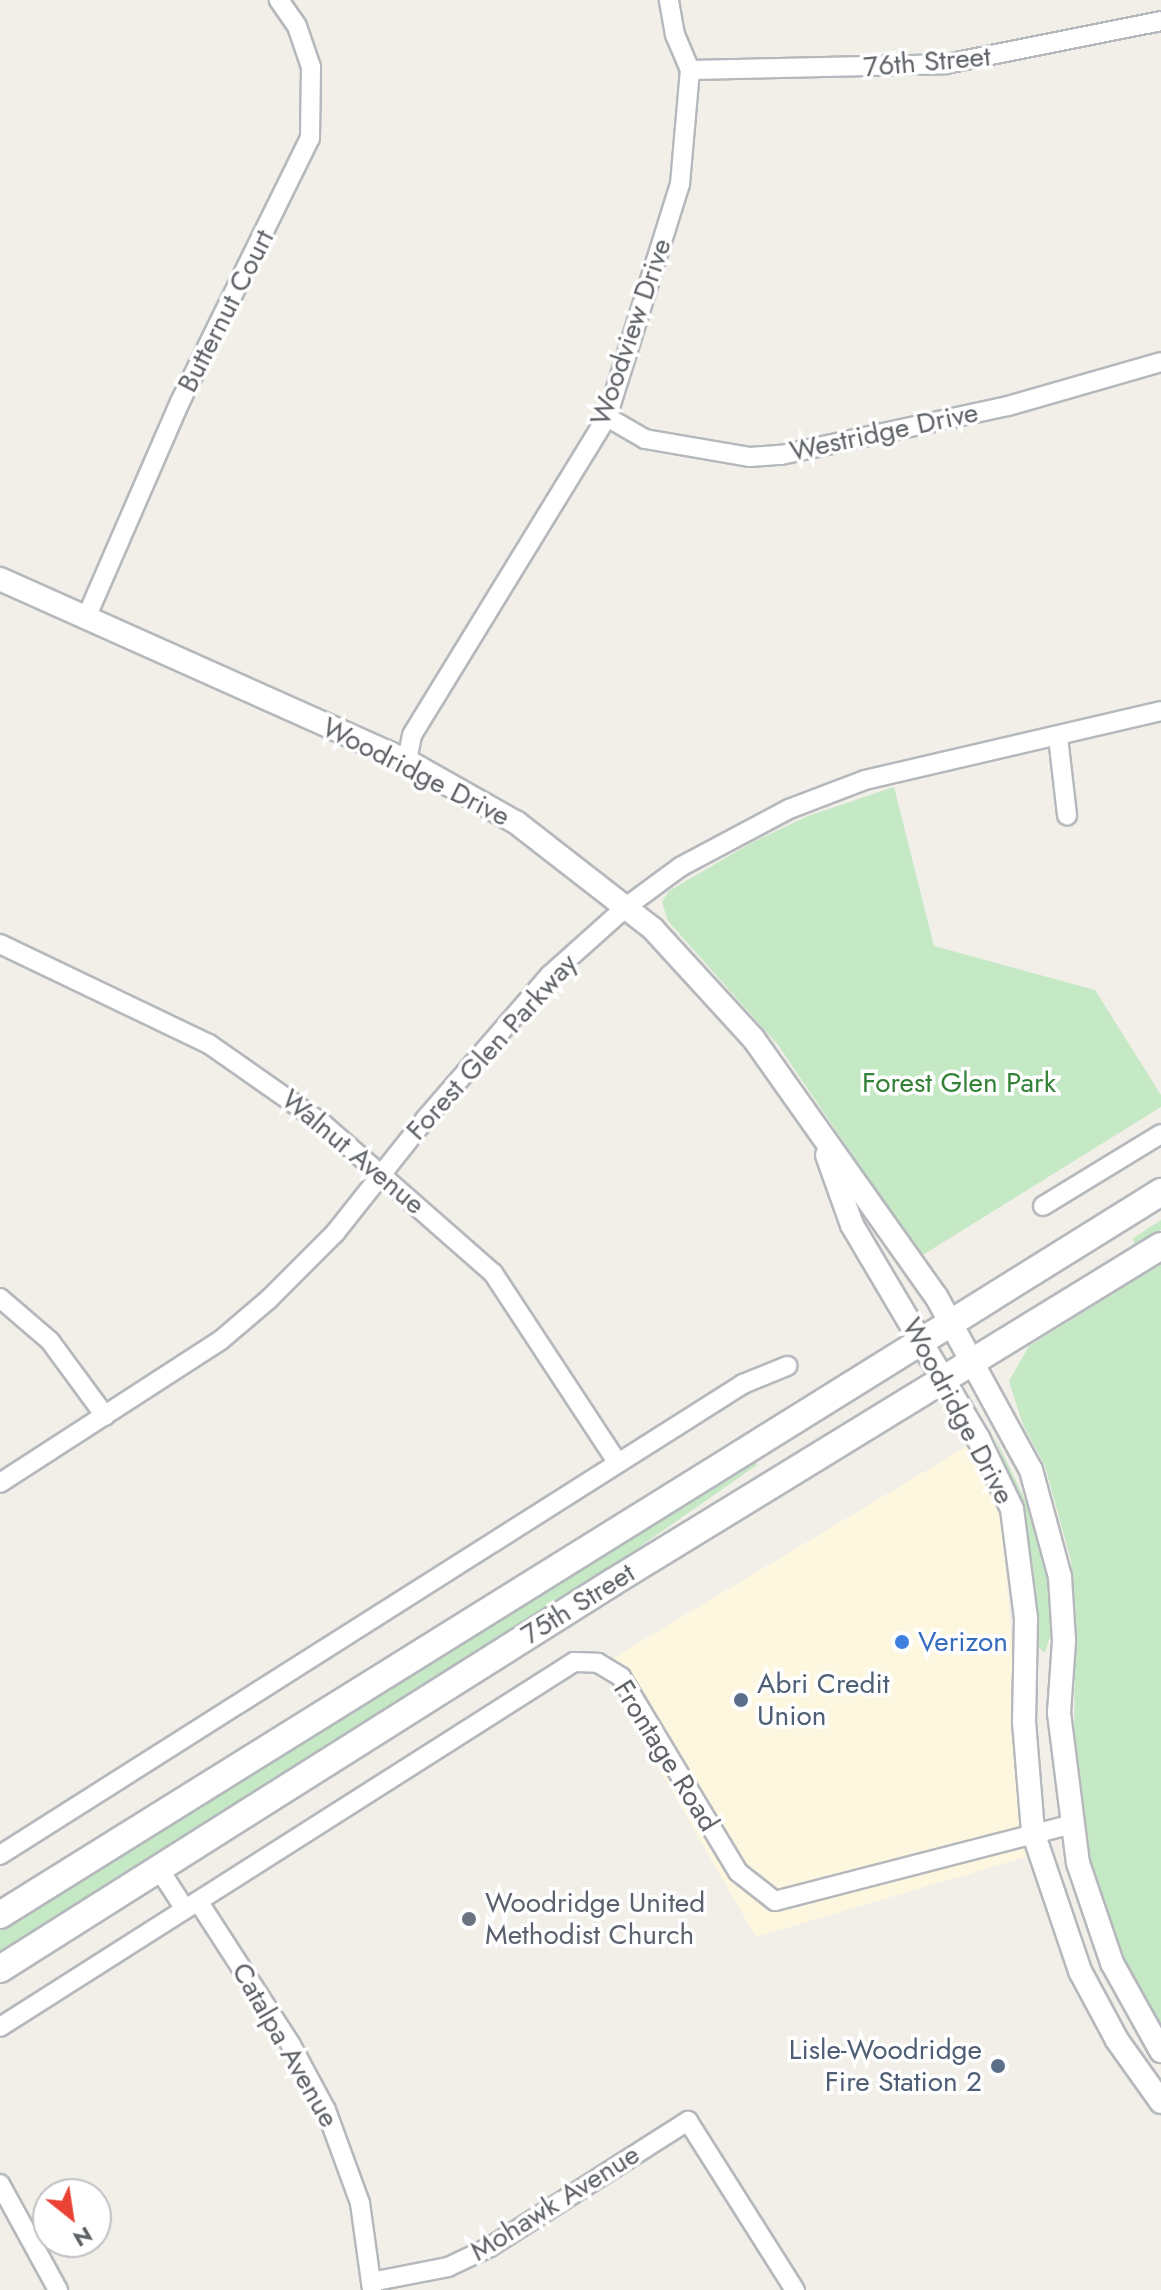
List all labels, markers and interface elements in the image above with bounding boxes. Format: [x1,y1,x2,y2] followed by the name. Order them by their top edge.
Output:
[862,40,992,84] street label: 76th Street
[171,224,281,398] street label: Butternut Court
[583,234,679,430] street label: Woodview Drive
[787,396,981,468] street label: Westridge Drive
[317,710,515,834] street label: Woodridge Drive
[400,947,584,1147] street label: Forest Glen Parkway
[862,1066,1056,1100] park label: Forest Glen Park
[275,1082,431,1222] street label: Walnut Avenue
[895,1312,1021,1510] street label: Woodridge Drive
[515,1556,641,1652] street label: 75th Street
[918,1625,1008,1659] place label: Verizon
[893,1633,911,1651] marker: Verizon
[757,1667,889,1733] place label: Abri Credit Union
[606,1674,726,1838] street label: Frontage Road
[732,1691,750,1709] marker: Abri Credit Union
[485,1886,705,1952] place label: Woodridge United Methodist Church
[460,1910,478,1928] marker: Woodridge United Methodist Church
[224,1957,346,2133] street label: Catalpa Avenue
[789,2033,982,2099] place label: Lisle-Woodridge Fire Station 2
[989,2057,1007,2075] marker: Lisle-Woodridge Fire Station 2
[464,2138,646,2268] street label: Mohawk Avenue
[32,2178,112,2258] north arrow
[67,2219,99,2255] text: N

